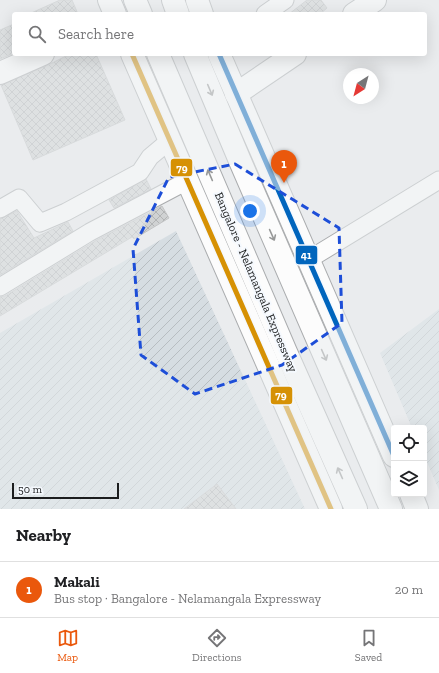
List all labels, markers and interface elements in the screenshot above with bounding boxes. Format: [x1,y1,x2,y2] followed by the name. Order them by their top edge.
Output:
[12,12,427,56] search box
[26,23,48,45] icon: search
[58,25,134,43] text: Search here
[343,68,379,104] north arrow
[207,84,214,96] one-way arrow
[271,150,297,183] pin: 1
[170,158,193,177] line badge: 79
[176,162,188,175] text: 79
[205,169,213,181] one-way arrow
[212,190,301,375] street label: Bangalore - Nelamangala Expressway
[240,201,260,221] your location
[269,229,276,241] one-way arrow
[295,245,318,265] line badge: 41
[301,249,312,262] text: 41
[321,348,328,360] one-way arrow
[270,386,293,405] line badge: 79
[275,389,287,402] text: 79
[391,425,427,497] map controls
[391,425,427,461] button: locate
[391,461,427,497] button: layers
[336,468,343,480] one-way arrow
[12,481,119,500] scale bar
[18,483,42,496] text: 50 m
[16,525,71,545] text: Nearby
[54,573,100,591] text: Makali
[26,582,32,597] text: 1
[395,582,423,597] text: 20 m
[54,591,321,606] text: Bus stop · Bangalore - Nelamangala Expressway
[57,627,79,664] tab: Map
[192,627,242,664] tab: Directions
[355,627,382,664] tab: Saved

